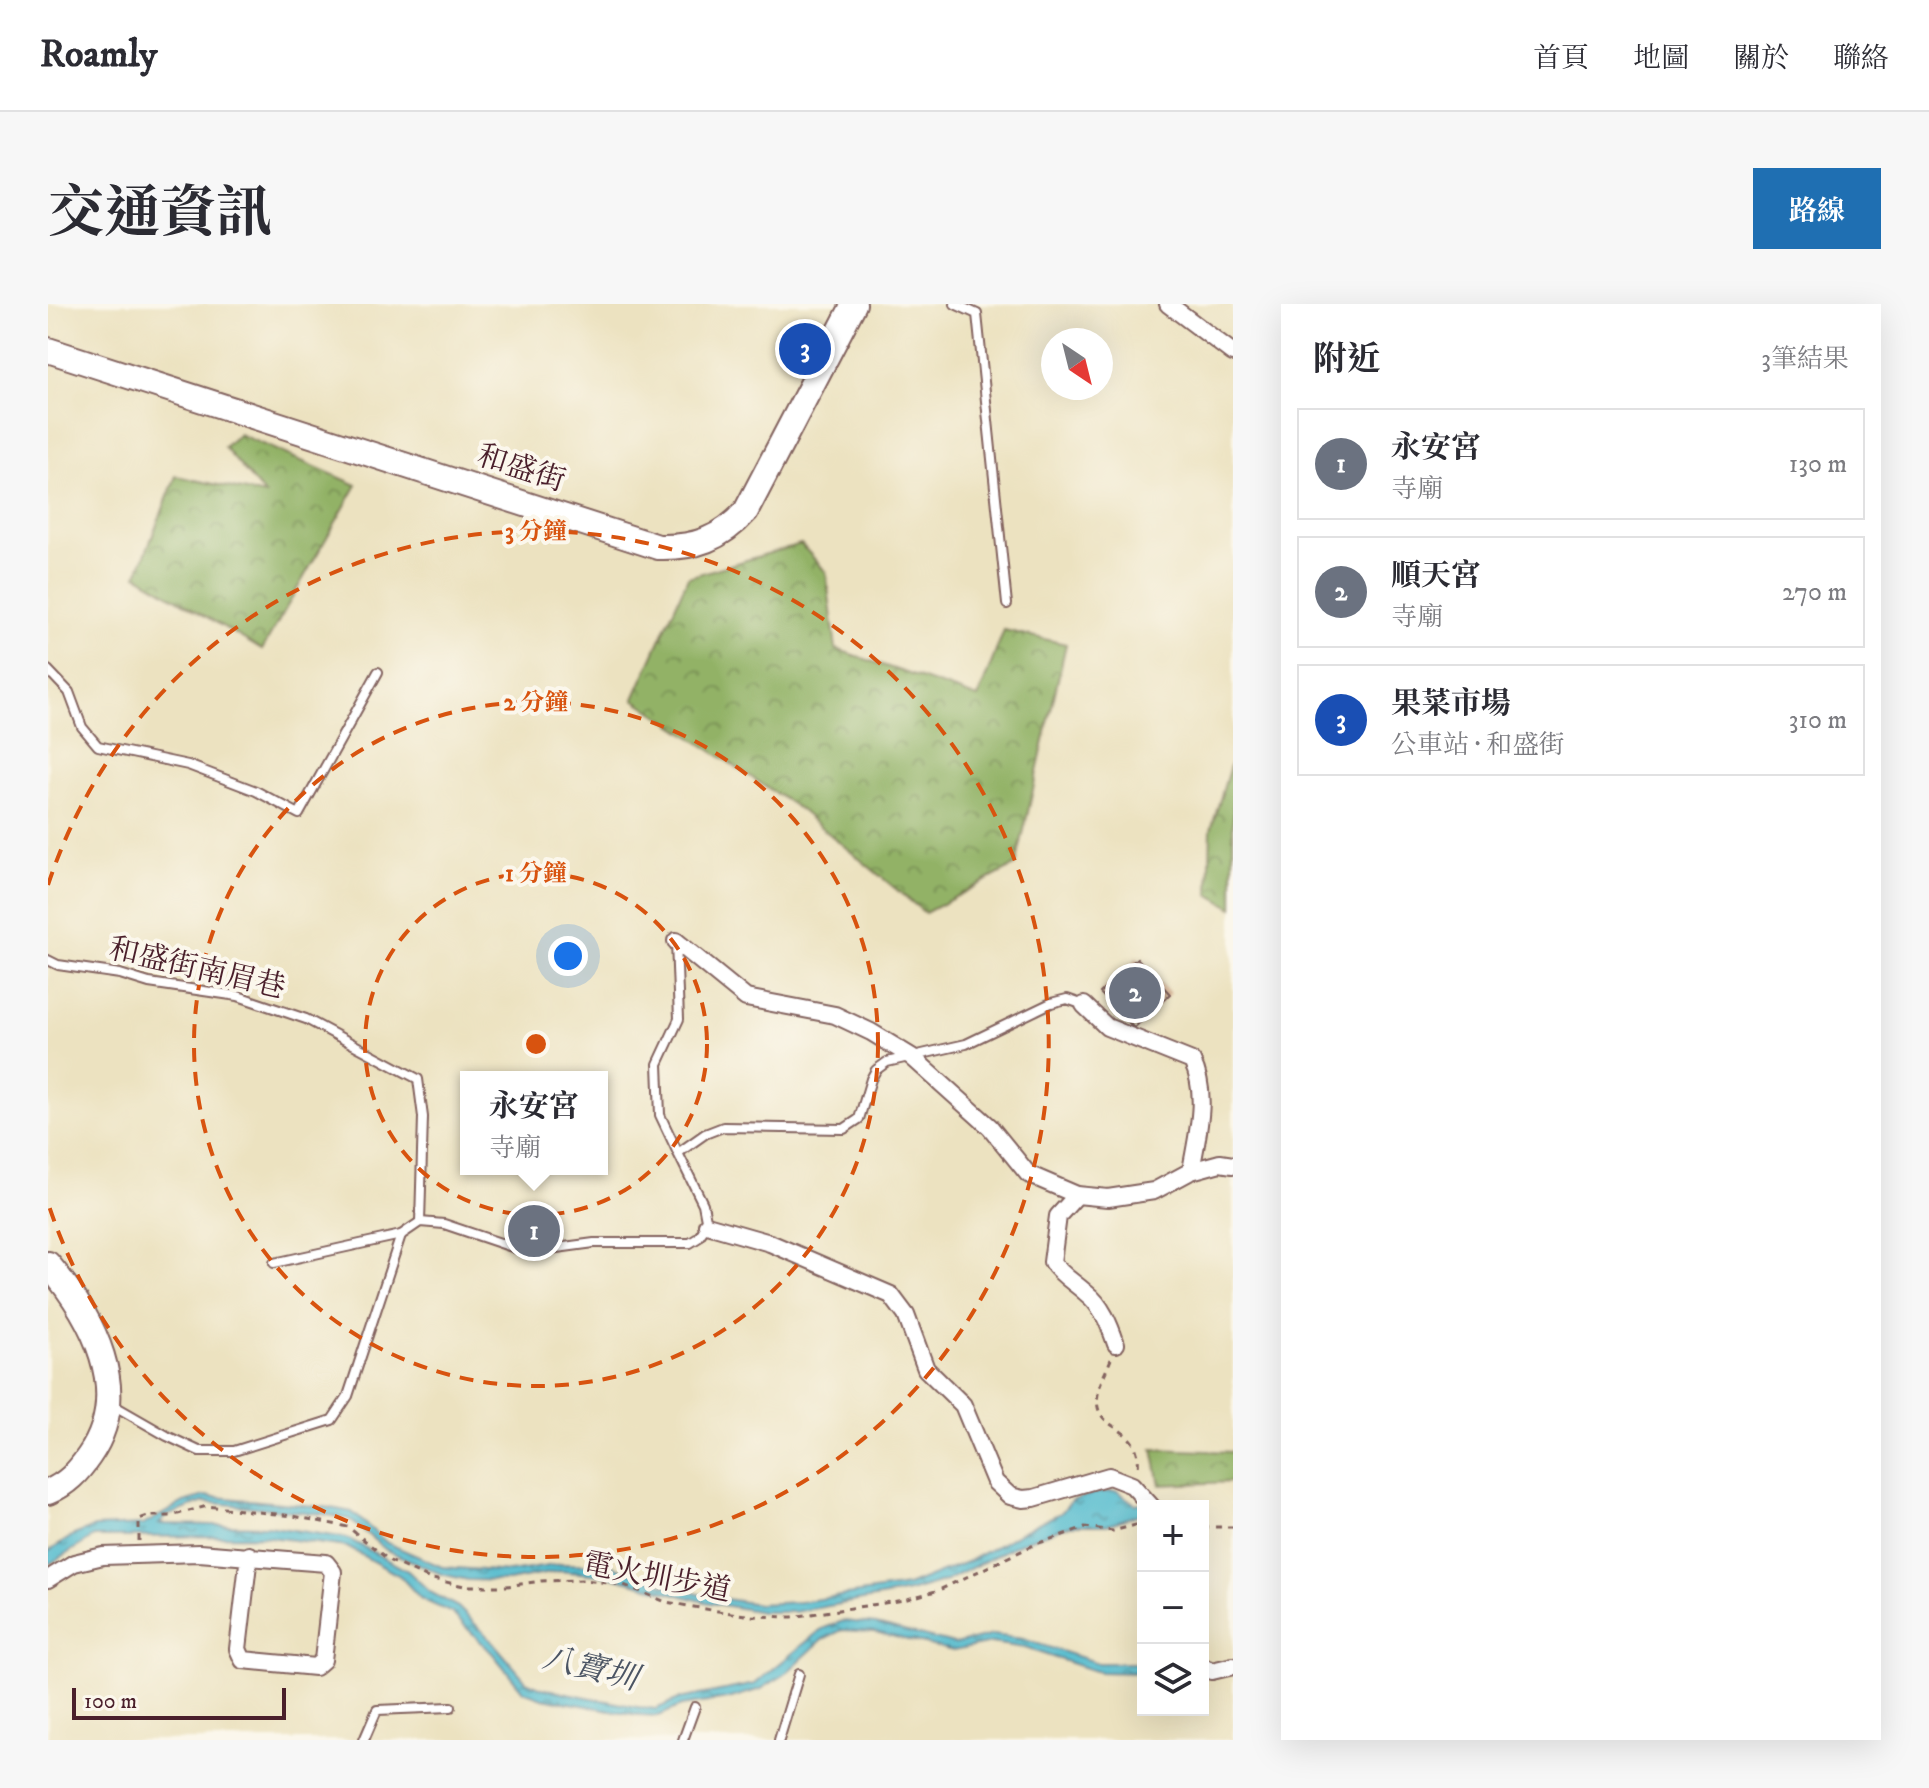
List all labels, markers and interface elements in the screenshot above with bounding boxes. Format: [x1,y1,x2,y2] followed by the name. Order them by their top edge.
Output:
[40,31,157,79] text: Roamly
[1533,41,1589,76] text: 首頁
[1633,41,1689,76] text: 地圖
[1733,41,1789,76] text: 關於
[1833,41,1889,76] text: 聯絡
[1753,168,1881,249] button: 路線
[48,180,272,250] text: 交通資訊
[779,319,831,379] pin: 3
[1041,328,1113,400] north arrow
[1313,339,1381,381] text: 附近
[1761,343,1849,376] text: 3筆結果
[1391,430,1481,467] text: 永安宮
[472,437,570,501] street label: 和盛街
[1336,448,1346,481] text: 1
[1789,448,1847,481] text: 130 m
[1391,473,1443,506] text: 寺廟
[505,517,567,547] text: 3 分鐘
[1391,558,1481,595] text: 順天宮
[1335,576,1347,609] text: 2
[1782,576,1847,609] text: 270 m
[1391,601,1443,634] text: 寺廟
[1391,686,1511,723] text: 果菜市場
[504,688,568,718] text: 2 分鐘
[1336,704,1346,737] text: 3
[1789,704,1847,737] text: 310 m
[1391,729,1564,762] text: 公車站 · 和盛街
[505,859,567,889] text: 1 分鐘
[105,931,289,1007] street label: 和盛街南眉巷
[548,936,588,976] your location
[1109,963,1161,1023] pin: 2
[522,1030,550,1058] centre of rings
[460,1071,608,1175] popup
[489,1089,579,1126] text: 永安宮
[489,1132,541,1165] text: 寺廟
[508,1201,560,1261] pin: 1
[1137,1500,1209,1716] map controls
[1137,1500,1209,1572] button: +
[580,1546,734,1610] street label: 電火圳步道
[1137,1572,1209,1644] button: −
[539,1638,646,1701] water label: 八寶圳
[1137,1644,1209,1716] button: layers
[72,1684,286,1720] scale bar
[84,1688,137,1715] text: 100 m

